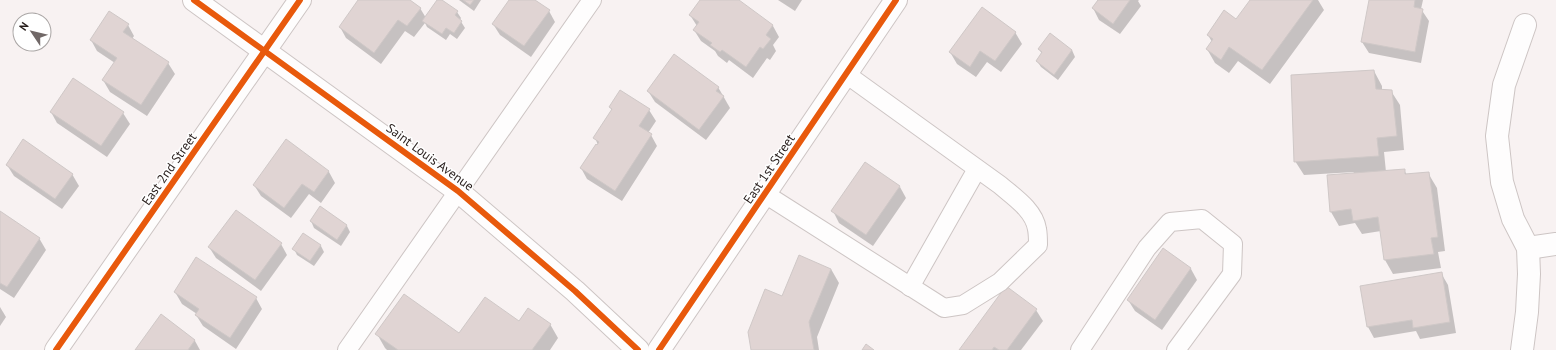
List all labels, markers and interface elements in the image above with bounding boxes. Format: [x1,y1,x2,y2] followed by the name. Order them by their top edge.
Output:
[12,12,52,52] north arrow
[16,19,32,33] text: N
[383,119,477,195] street label: Saint Louis Avenue
[138,129,201,209] street label: East 2nd Street
[739,130,799,207] street label: East 1st Street

